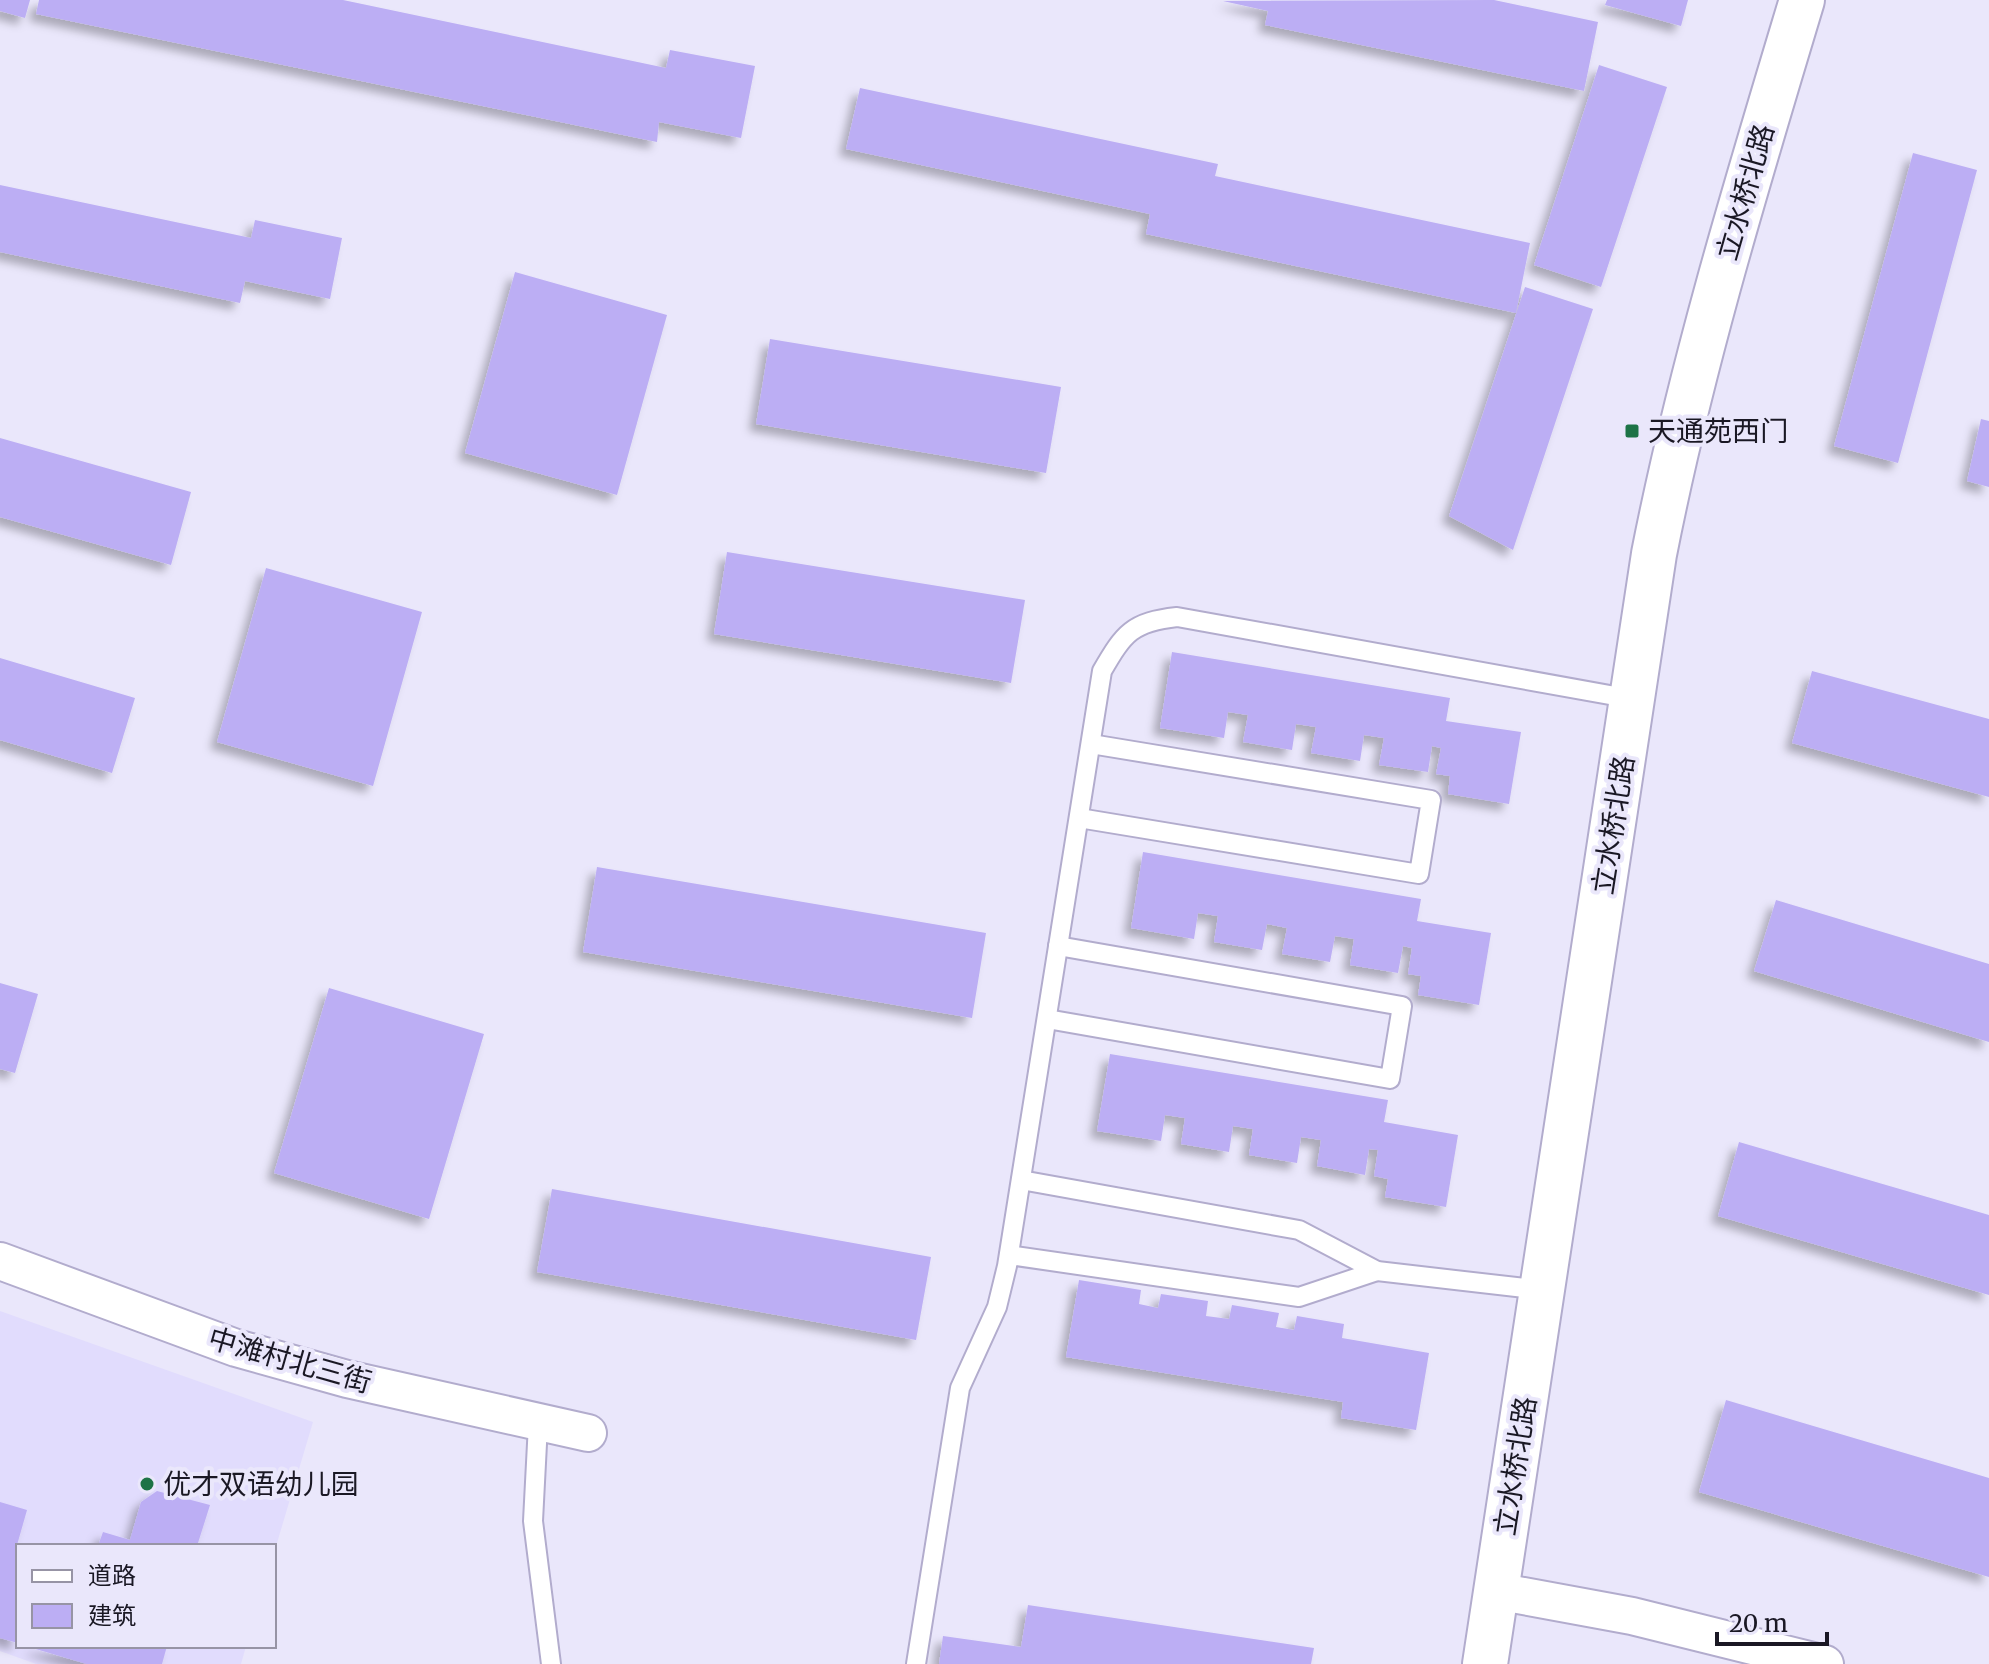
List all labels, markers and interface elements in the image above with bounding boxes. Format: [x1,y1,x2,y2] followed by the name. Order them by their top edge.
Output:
[1708,120,1782,264] street label: 立水桥北路
[1648,413,1788,449] place label: 天通苑西门
[1623,422,1641,440] marker: 天通苑西门
[1584,753,1642,897] street label: 立水桥北路
[204,1320,376,1400] street label: 中滩村北三街
[1486,1394,1544,1538] street label: 立水桥北路
[163,1466,359,1502] place label: 优才双语幼儿园
[138,1475,156,1493] marker: 优才双语幼儿园
[16,1544,276,1648] legend
[88,1560,136,1591] text: 道路
[1717,1596,1827,1646] scale bar
[88,1600,136,1631] text: 建筑
[1729,1608,1788,1639] text: 20 m

